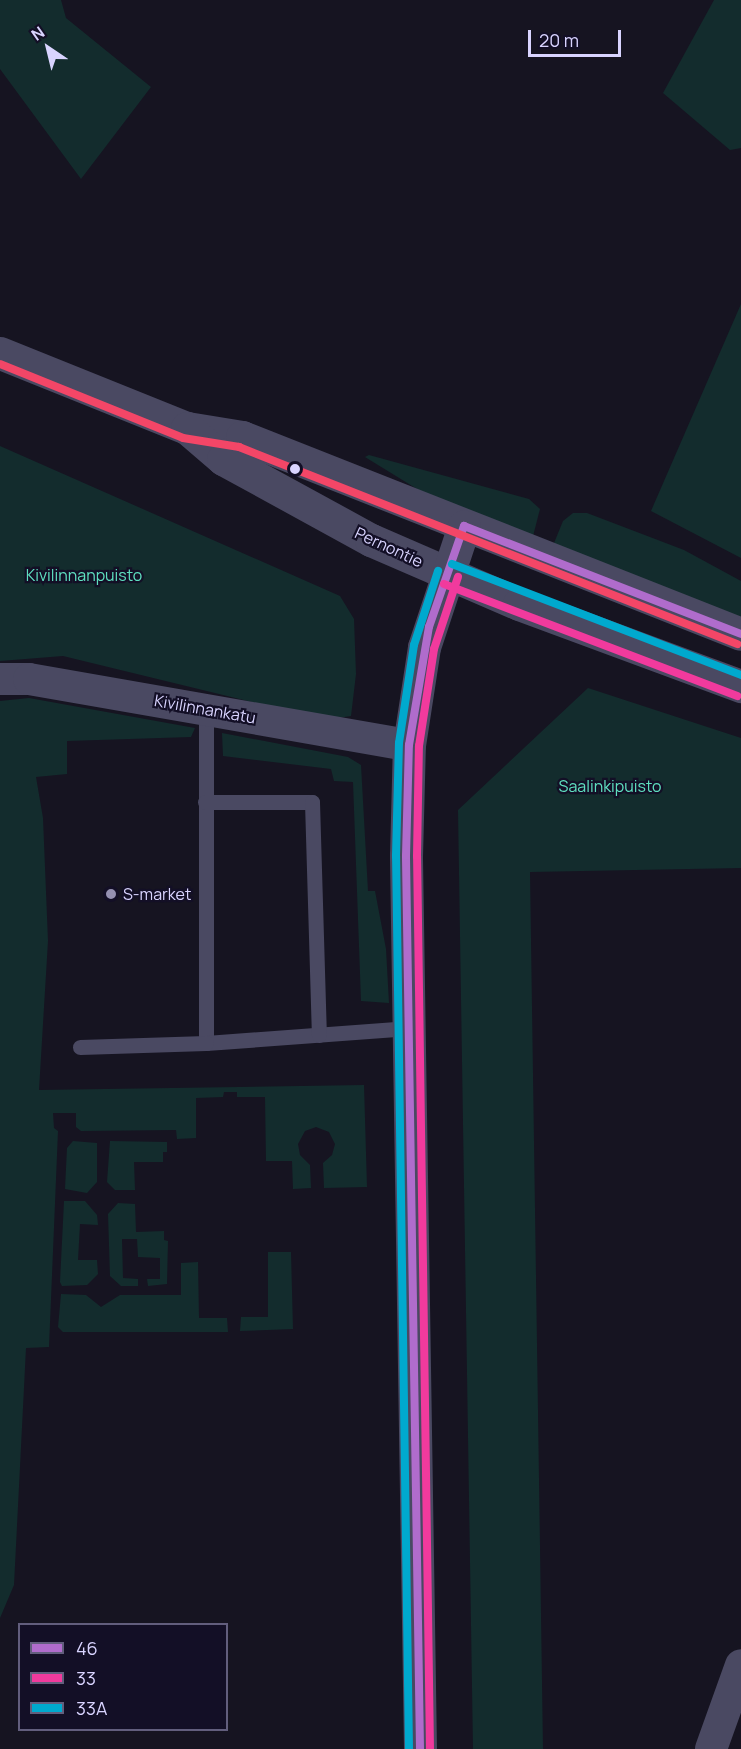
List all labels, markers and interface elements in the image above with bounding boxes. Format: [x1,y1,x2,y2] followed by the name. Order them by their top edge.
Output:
[18,18,78,78] north arrow
[531,18,624,56] scale bar
[27,21,49,46] text: N
[539,28,579,52] text: 20 m
[289,463,301,475] unlabelled marker
[352,523,426,571] street label: Pernontie
[26,565,142,585] park label: Kivilinnanpuisto
[153,691,257,727] street label: Kivilinnankatu
[559,776,661,796] park label: Saalinkipuisto
[123,884,191,904] place label: S-market
[104,887,118,901] marker: S-market
[18,1623,228,1731] legend
[76,1636,98,1660] text: 46
[76,1666,96,1690] text: 33
[76,1696,107,1720] text: 33A

